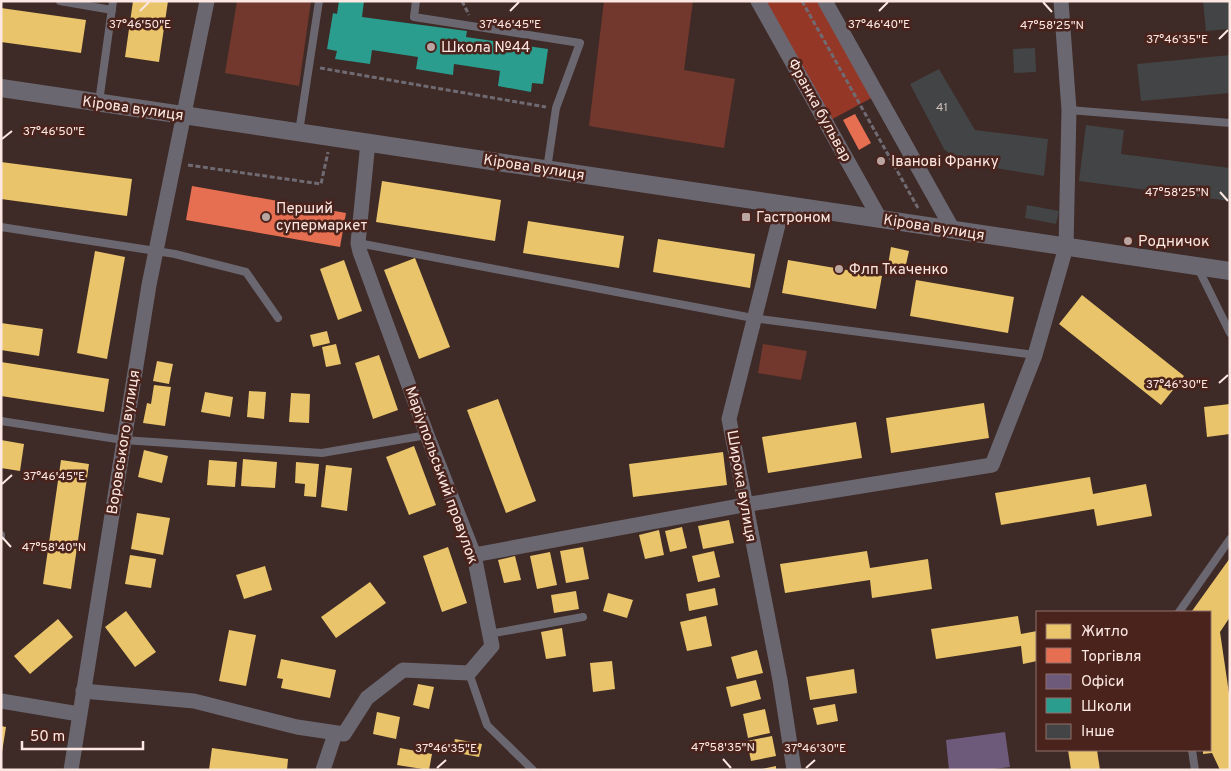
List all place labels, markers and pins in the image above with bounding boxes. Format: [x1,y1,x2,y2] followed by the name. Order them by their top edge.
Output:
[441,39,530,58] place label: Школа №44
[425,41,437,53] marker: Школа №44
[891,153,999,172] place label: Іванові Франку
[875,155,887,167] marker: Іванові Франку
[276,200,367,236] place label: Перший супермаркет
[756,209,831,228] place label: Гастроном
[260,211,272,223] marker: Перший супермаркет
[740,211,752,223] marker: Гастроном
[1138,233,1210,252] place label: Родничок
[1122,235,1134,247] marker: Родничок
[849,261,948,280] place label: Флп Ткаченко
[833,263,845,275] marker: Флп Ткаченко

